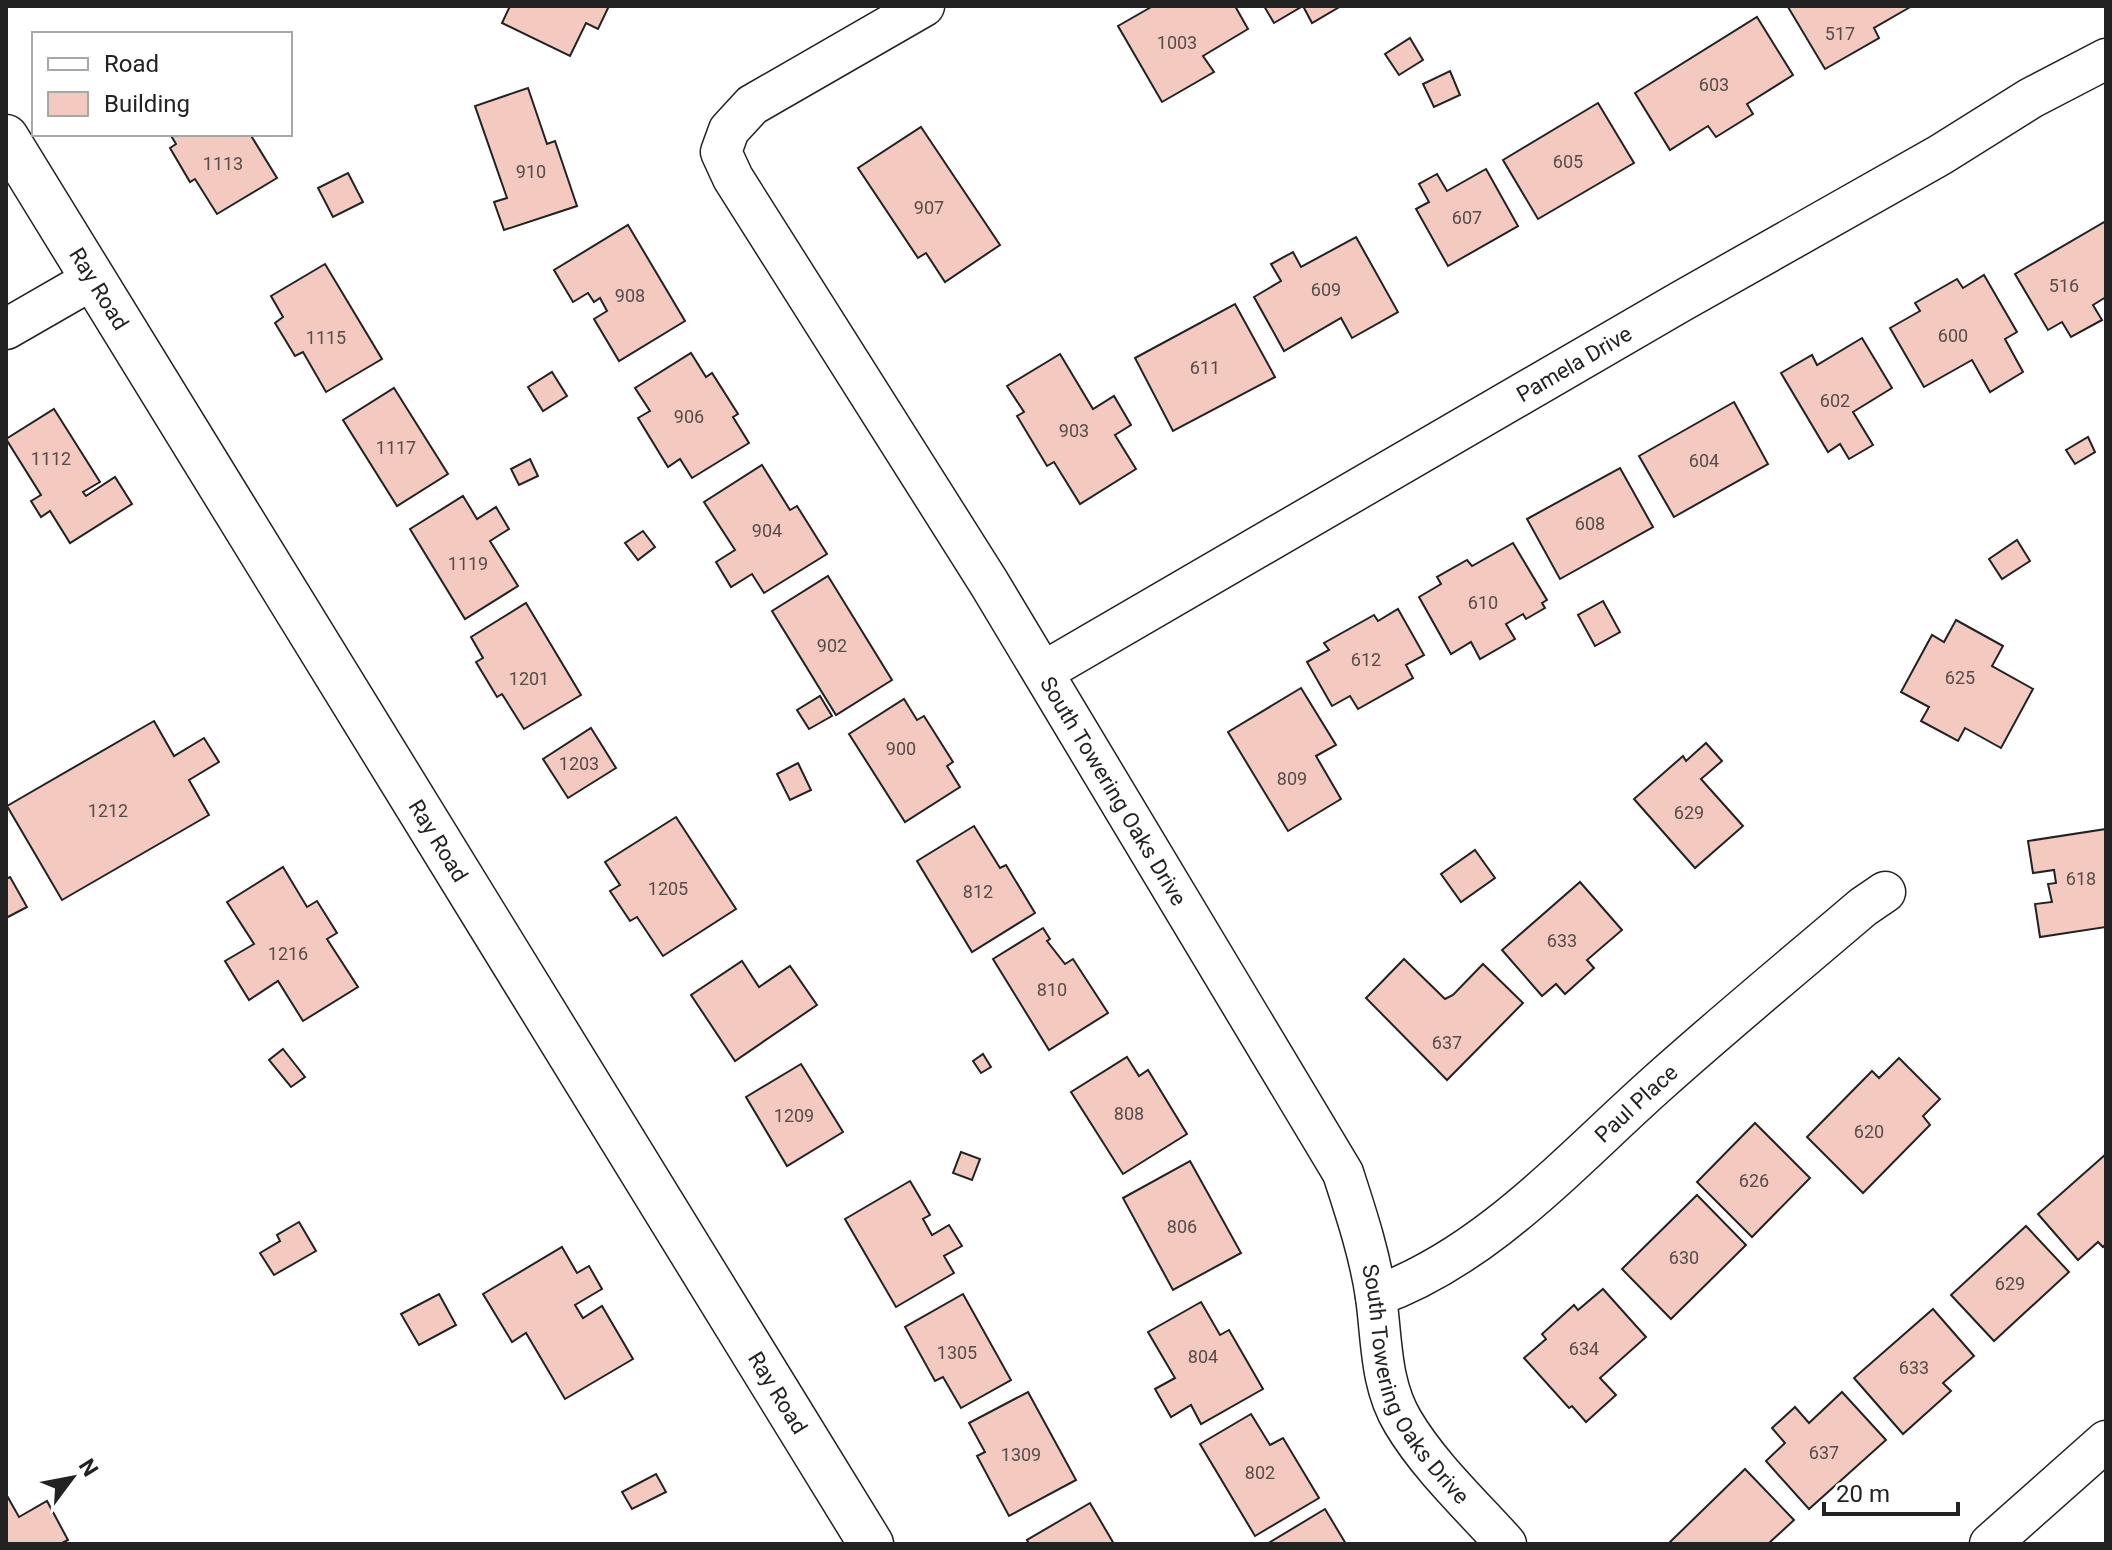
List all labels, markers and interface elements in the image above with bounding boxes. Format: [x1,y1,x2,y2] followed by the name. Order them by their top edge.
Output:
[1825,23,1855,44] house number: 517
[32,32,292,136] legend
[1157,32,1197,53] house number: 1003
[104,50,159,78] text: Road
[1699,74,1729,95] house number: 603
[104,90,190,118] text: Building
[1553,151,1583,172] house number: 605
[203,153,243,174] house number: 1113
[516,161,546,182] house number: 910
[914,197,944,218] house number: 907
[1452,207,1482,228] house number: 607
[65,243,134,334] street label: Ray Road
[2049,275,2079,296] house number: 516
[1311,279,1341,300] house number: 609
[615,285,645,306] house number: 908
[1512,320,1636,407] street label: Pamela Drive
[1938,325,1968,346] house number: 600
[306,327,346,348] house number: 1115
[1190,357,1220,378] house number: 611
[1820,390,1850,411] house number: 602
[674,406,704,427] house number: 906
[1059,420,1089,441] house number: 903
[376,437,416,458] house number: 1117
[31,448,71,469] house number: 1112
[1689,450,1719,471] house number: 604
[1575,513,1605,534] house number: 608
[752,520,782,541] house number: 904
[448,553,488,574] house number: 1119
[1468,592,1498,613] house number: 610
[817,635,847,656] house number: 902
[1351,649,1381,670] house number: 612
[1945,667,1975,688] house number: 625
[509,668,549,689] house number: 1201
[1036,672,1192,910] street label: South Towering Oaks Drive
[886,738,916,759] house number: 900
[559,753,599,774] house number: 1203
[1277,768,1307,789] house number: 809
[404,795,473,886] street label: Ray Road
[88,800,128,821] house number: 1212
[1674,802,1704,823] house number: 629
[2066,868,2096,889] house number: 618
[648,878,688,899] house number: 1205
[963,881,993,902] house number: 812
[1547,930,1577,951] house number: 633
[268,943,308,964] house number: 1216
[1037,979,1067,1000] house number: 810
[1432,1032,1462,1053] house number: 637
[1590,1059,1682,1147] street label: Paul Place
[1114,1103,1144,1124] house number: 808
[774,1105,814,1126] house number: 1209
[1854,1121,1884,1142] house number: 620
[1739,1170,1769,1191] house number: 626
[1167,1216,1197,1237] house number: 806
[1669,1247,1699,1268] house number: 630
[1358,1262,1474,1509] street label: South Towering Oaks Drive
[1995,1273,2025,1294] house number: 629
[1569,1338,1599,1359] house number: 634
[937,1342,977,1363] house number: 1305
[1188,1346,1218,1367] house number: 804
[743,1347,813,1438] street label: Ray Road
[1899,1357,1929,1378] house number: 633
[32,1438,112,1518] north arrow
[1809,1442,1839,1463] house number: 637
[1001,1444,1041,1465] house number: 1309
[74,1454,103,1481] text: N
[1245,1462,1275,1483] house number: 802
[1824,1466,1958,1516] scale bar
[1836,1480,1890,1508] text: 20 m

